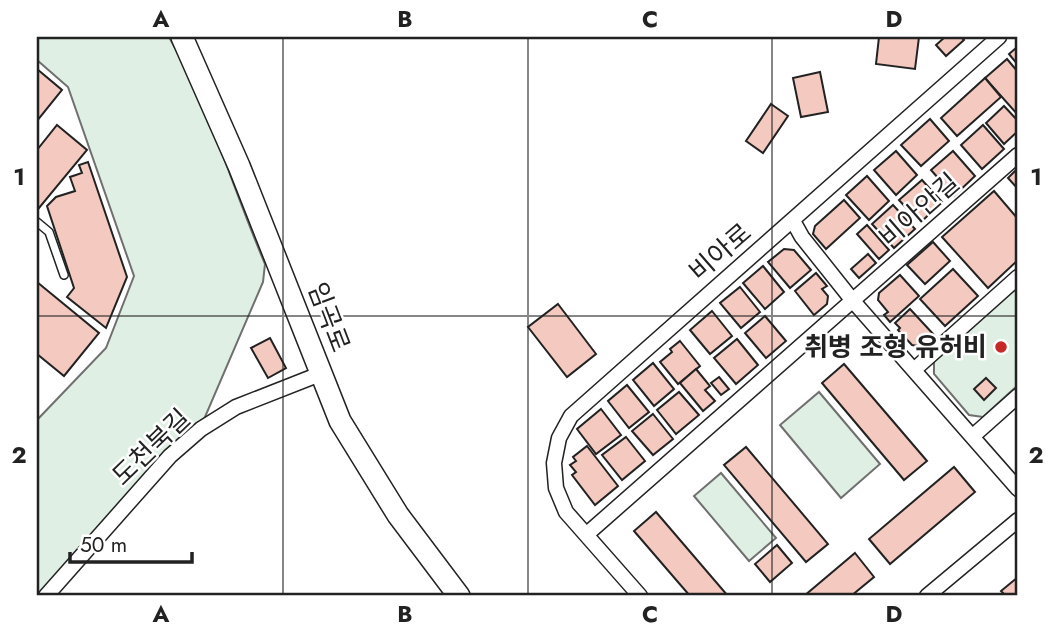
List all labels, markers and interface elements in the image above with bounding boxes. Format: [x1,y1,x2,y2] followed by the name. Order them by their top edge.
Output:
[152,2,170,36] text: A
[397,2,413,36] text: B
[642,2,658,36] text: C
[886,2,903,36] text: D
[13,160,25,194] text: 1
[1030,160,1042,194] text: 1
[870,164,968,256] street label: 비아안길
[680,214,760,290] street label: 비아로
[298,277,360,357] street label: 임곡로
[804,328,987,366] place label: 취병 조형 유허비
[993,339,1009,355] marker: 취병 조형 유허비
[103,400,199,494] street label: 도천북길
[11,438,27,472] text: 2
[1028,438,1044,472] text: 2
[70,521,192,565] scale bar
[80,530,127,560] text: 50 m
[152,597,170,631] text: A
[397,597,413,631] text: B
[642,597,658,631] text: C
[886,597,903,631] text: D

